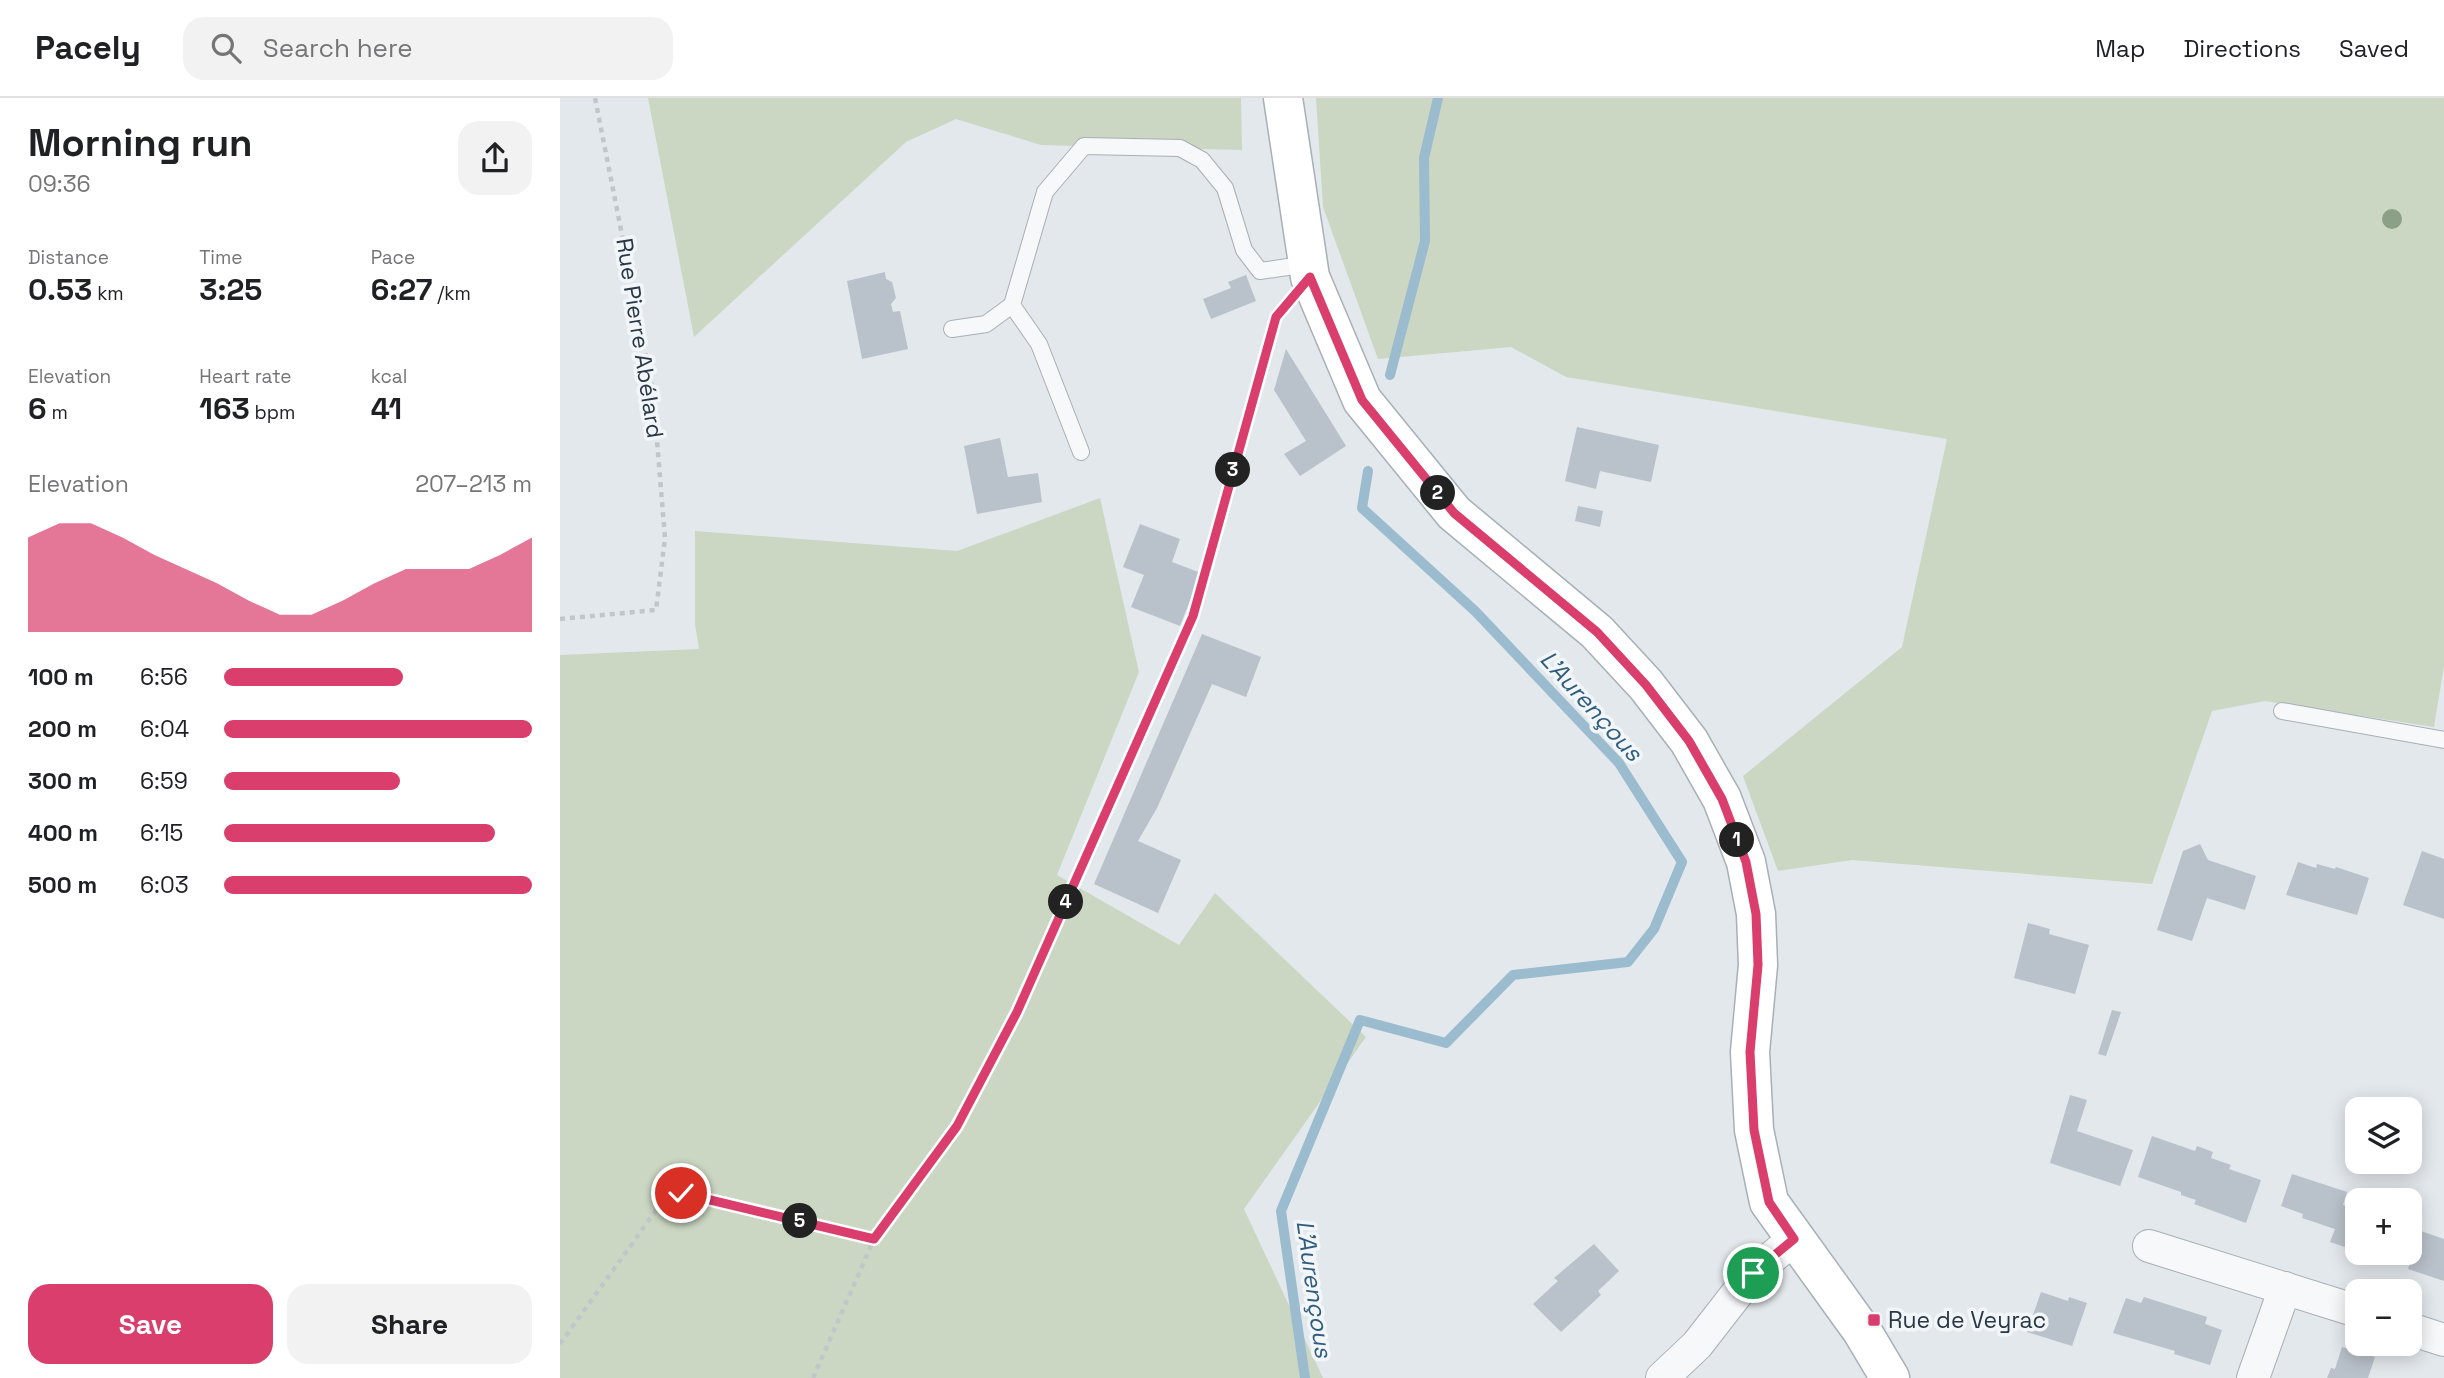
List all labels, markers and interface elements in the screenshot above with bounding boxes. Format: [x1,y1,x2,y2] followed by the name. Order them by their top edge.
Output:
[183,17,673,80] search box
[35,27,141,69] text: Pacely
[207,29,245,67] icon: search
[263,31,413,65] text: Search here
[2095,33,2145,64] text: Map
[2183,33,2301,64] text: Directions
[2339,33,2409,64] text: Saved
[28,119,253,167] text: Morning run
[458,121,532,195] button: share
[28,169,91,199] text: 09:36
[609,236,671,440] street label: Rue Pierre Abélard
[28,245,109,270] text: Distance
[199,245,243,270] text: Time
[371,245,415,270] text: Pace
[28,270,92,309] text: 0.53
[199,270,262,309] text: 3:25
[371,270,432,309] text: 6:27
[92,281,124,306] text: km
[432,281,471,306] text: /km
[28,364,111,389] text: Elevation
[199,364,292,389] text: Heart rate
[371,364,407,389] text: kcal
[28,389,47,428] text: 6
[199,389,250,428] text: 163
[371,389,402,428] text: 41
[47,400,68,425] text: m
[250,400,295,425] text: bpm
[1216,452,1250,488] pin: 3
[1227,457,1238,482] text: 3
[28,469,129,499] text: Elevation
[415,469,532,499] text: 207–213 m
[1420,476,1456,510] pin: 2
[1432,480,1443,505] text: 2
[1534,644,1650,768] water label: L'Aurençous
[28,662,94,692] text: 100 m
[140,662,188,692] text: 6:56
[28,714,97,744] text: 200 m
[140,714,189,744] text: 6:04
[28,766,97,796] text: 300 m
[140,766,188,796] text: 6:59
[28,818,98,848] text: 400 m
[140,818,183,848] text: 6:15
[1720,822,1754,858] pin: 1
[1732,827,1741,852] text: 1
[28,870,97,900] text: 500 m
[140,870,189,900] text: 6:03
[1049,884,1084,920] pin: 4
[1059,889,1072,914] text: 4
[2345,1097,2422,1356] map controls
[2345,1097,2422,1174] button: layers
[651,1163,711,1223] pin
[662,1174,700,1212] icon: check
[2345,1188,2422,1265] button: +
[782,1204,818,1238] pin: 5
[794,1208,805,1233] text: 5
[1290,1218,1340,1361] water label: L'Aurençous
[1723,1243,1783,1303] pin
[1734,1254,1772,1292] icon: arrive
[2345,1279,2422,1356] button: −
[28,1284,273,1364] button: Save
[287,1284,532,1364] button: Share
[1888,1305,2046,1335] place label: Rue de Veyrac
[1866,1312,1882,1328] marker: Rue de Veyrac

